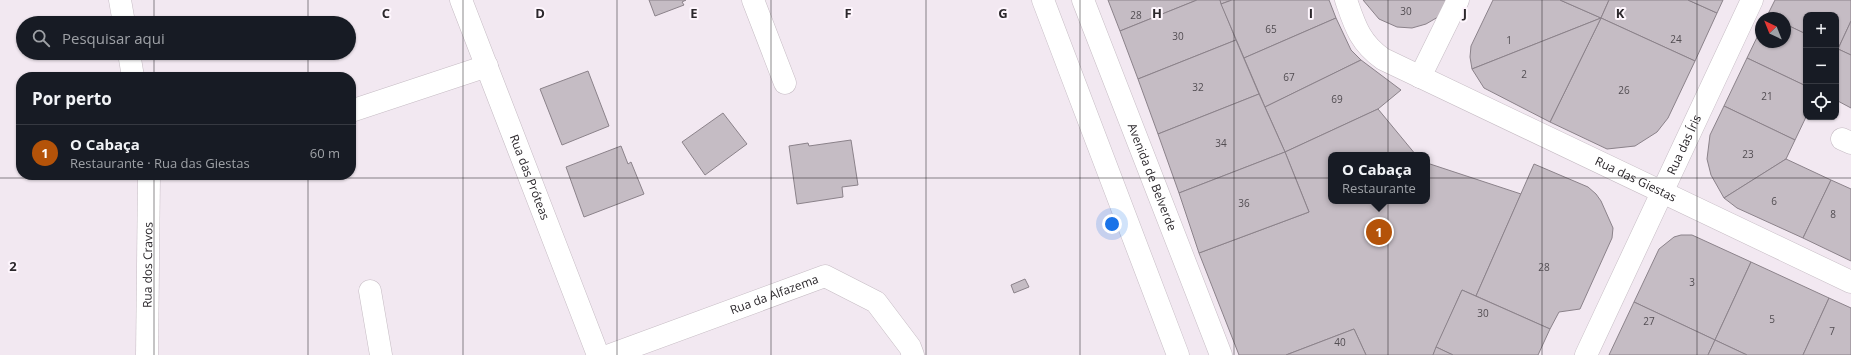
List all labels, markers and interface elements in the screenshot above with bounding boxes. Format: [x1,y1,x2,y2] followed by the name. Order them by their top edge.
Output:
[382,4,390,22] text: C
[535,4,545,22] text: D
[690,4,698,22] text: E
[844,4,852,22] text: F
[998,4,1008,22] text: G
[1152,4,1162,22] text: H
[1309,4,1313,22] text: I
[1400,4,1412,18] house number: 30
[1462,4,1467,22] text: J
[1616,4,1625,22] text: K
[1130,8,1142,22] house number: 28
[1755,12,1791,48] north arrow
[1803,12,1839,120] map controls
[1803,12,1839,48] button: +
[16,16,356,60] search box
[1265,22,1277,36] house number: 65
[30,27,52,49] icon: search
[62,28,165,48] text: Pesquisar aqui
[1172,29,1184,43] house number: 30
[1670,32,1682,46] house number: 24
[1506,33,1512,47] house number: 1
[1803,48,1839,84] button: −
[1521,67,1527,81] house number: 2
[1283,70,1295,84] house number: 67
[1192,80,1204,94] house number: 32
[1618,83,1630,97] house number: 26
[1803,84,1839,120] button: locate
[32,87,112,110] text: Por perto
[1761,89,1773,103] house number: 21
[1331,92,1343,106] house number: 69
[1662,112,1705,177] street label: Rua das Íris
[1124,121,1181,234] street label: Avenida de Belverde
[506,132,554,222] street label: Rua das Próteas
[70,134,140,154] text: O Cabaça
[1215,136,1227,150] house number: 34
[41,144,49,162] text: 1
[310,144,340,162] text: 60 m
[1742,147,1754,161] house number: 23
[1328,152,1430,204] popup
[1592,152,1680,206] street label: Rua das Giestas
[70,154,250,172] text: Restaurante · Rua das Giestas
[1342,159,1412,179] text: O Cabaça
[1342,179,1416,197] text: Restaurante
[1771,194,1777,208] house number: 6
[1238,196,1250,210] house number: 36
[1830,207,1836,221] house number: 8
[1102,214,1122,234] your location
[1366,217,1392,247] pin: 1
[139,222,156,308] street label: Rua dos Cravos
[9,257,17,275] text: 2
[1538,260,1550,274] house number: 28
[727,270,821,318] street label: Rua da Alfazema
[1689,275,1695,289] house number: 3
[1477,306,1489,320] house number: 30
[1769,312,1775,326] house number: 5
[1643,314,1655,328] house number: 27
[1829,324,1835,338] house number: 7
[1334,335,1346,349] house number: 40

